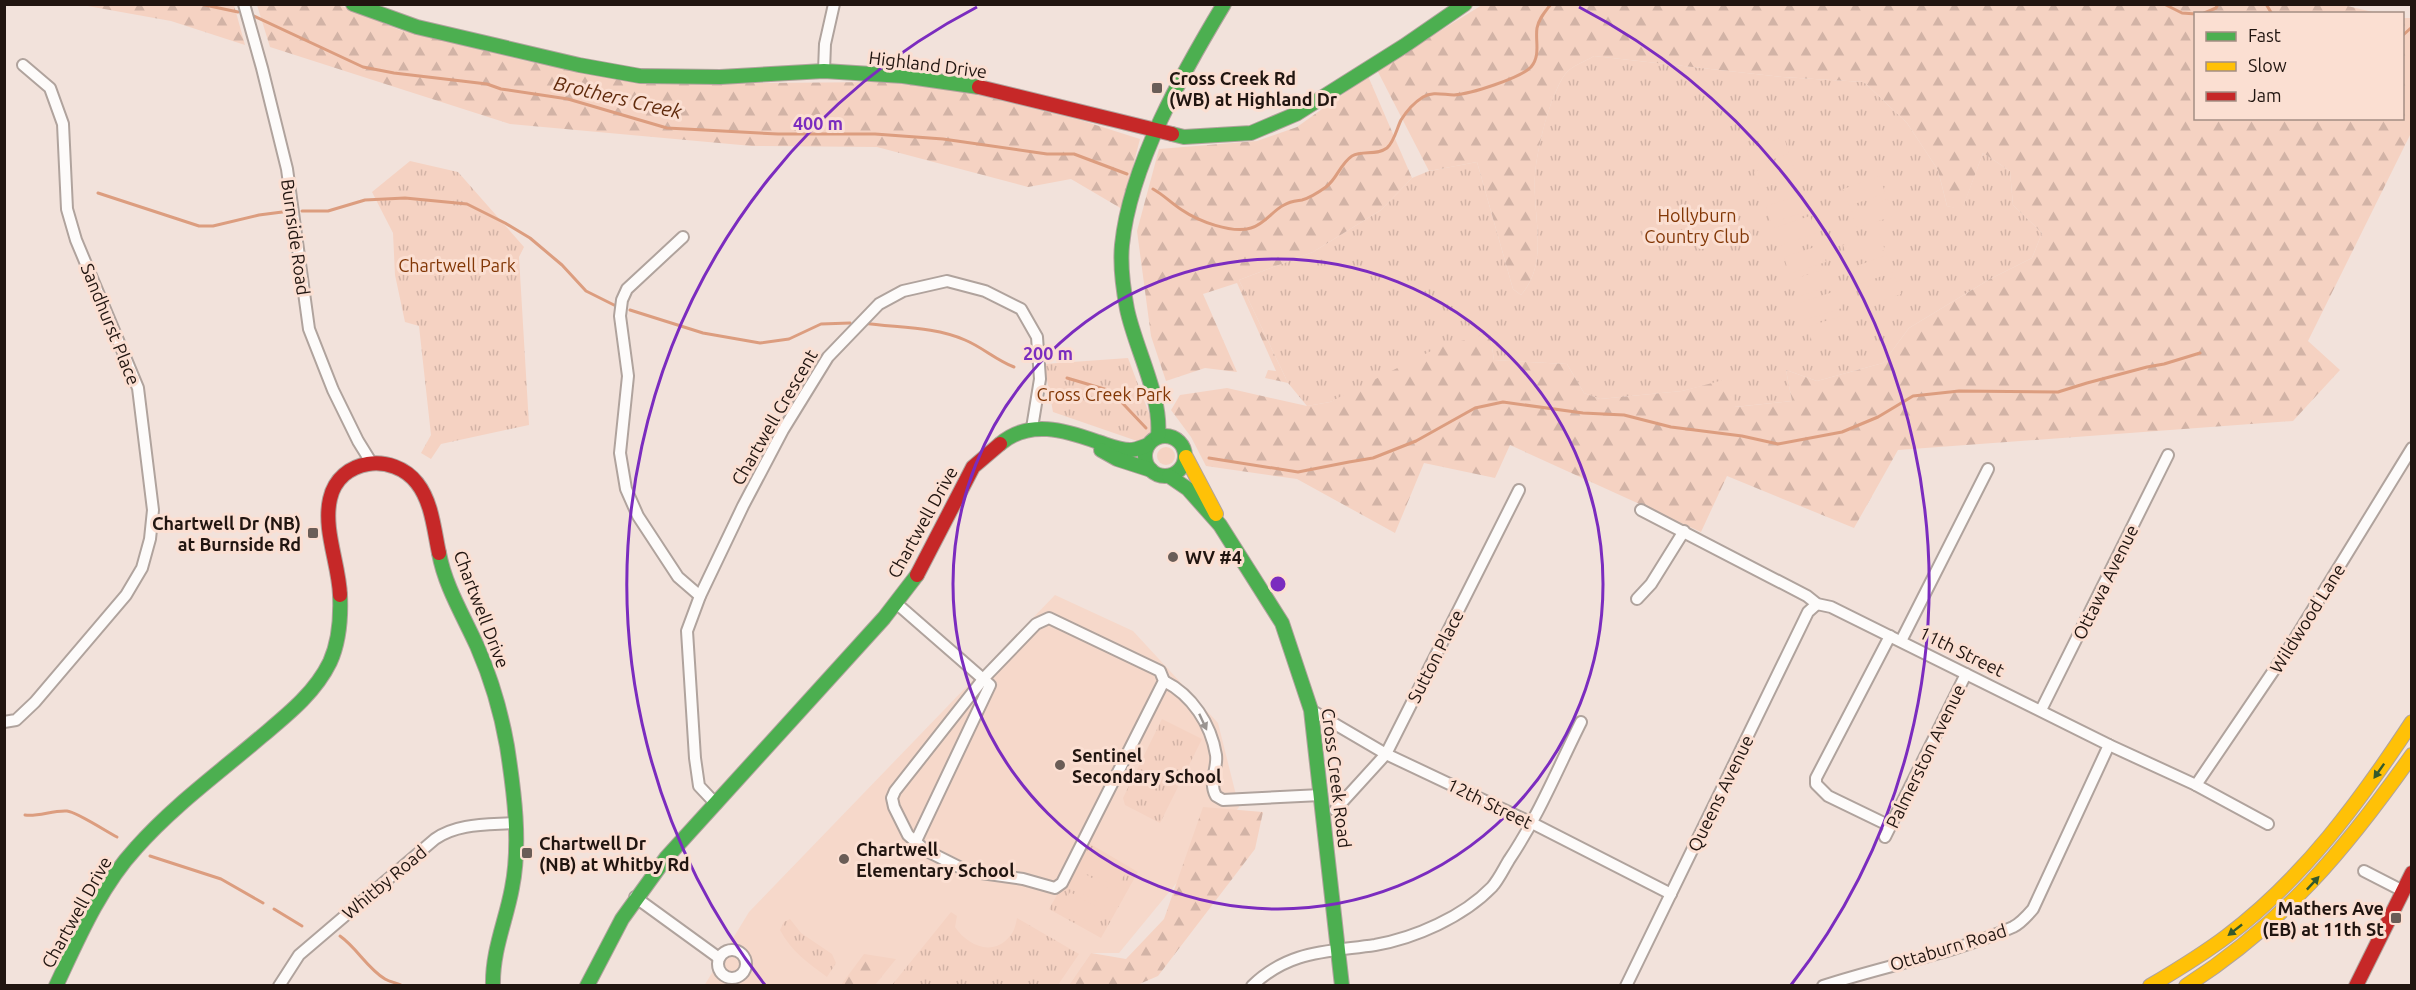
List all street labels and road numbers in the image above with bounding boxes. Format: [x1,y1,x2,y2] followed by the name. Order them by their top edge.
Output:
[868,47,988,81] street label: Highland Drive
[278,178,314,296] street label: Burnside Road
[78,260,144,388] street label: Sandhurst Place
[727,346,821,488] street label: Chartwell Crescent
[883,463,961,581] street label: Chartwell Drive
[2069,521,2141,643] street label: Ottawa Avenue
[450,547,514,671] street label: Chartwell Drive
[2265,560,2349,676] street label: Wildwood Lane
[1403,606,1467,706] street label: Sutton Place
[1916,622,2008,680] street label: 11th Street
[1882,681,1968,831] street label: Palmerston Avenue
[1319,707,1355,849] street label: Cross Creek Road
[1683,732,1758,855] street label: Queens Avenue
[1444,774,1536,832] street label: 12th Street
[338,841,430,923] street label: Whitby Road
[37,853,115,971] street label: Chartwell Drive
[1887,920,2009,974] street label: Ottaburn Road

